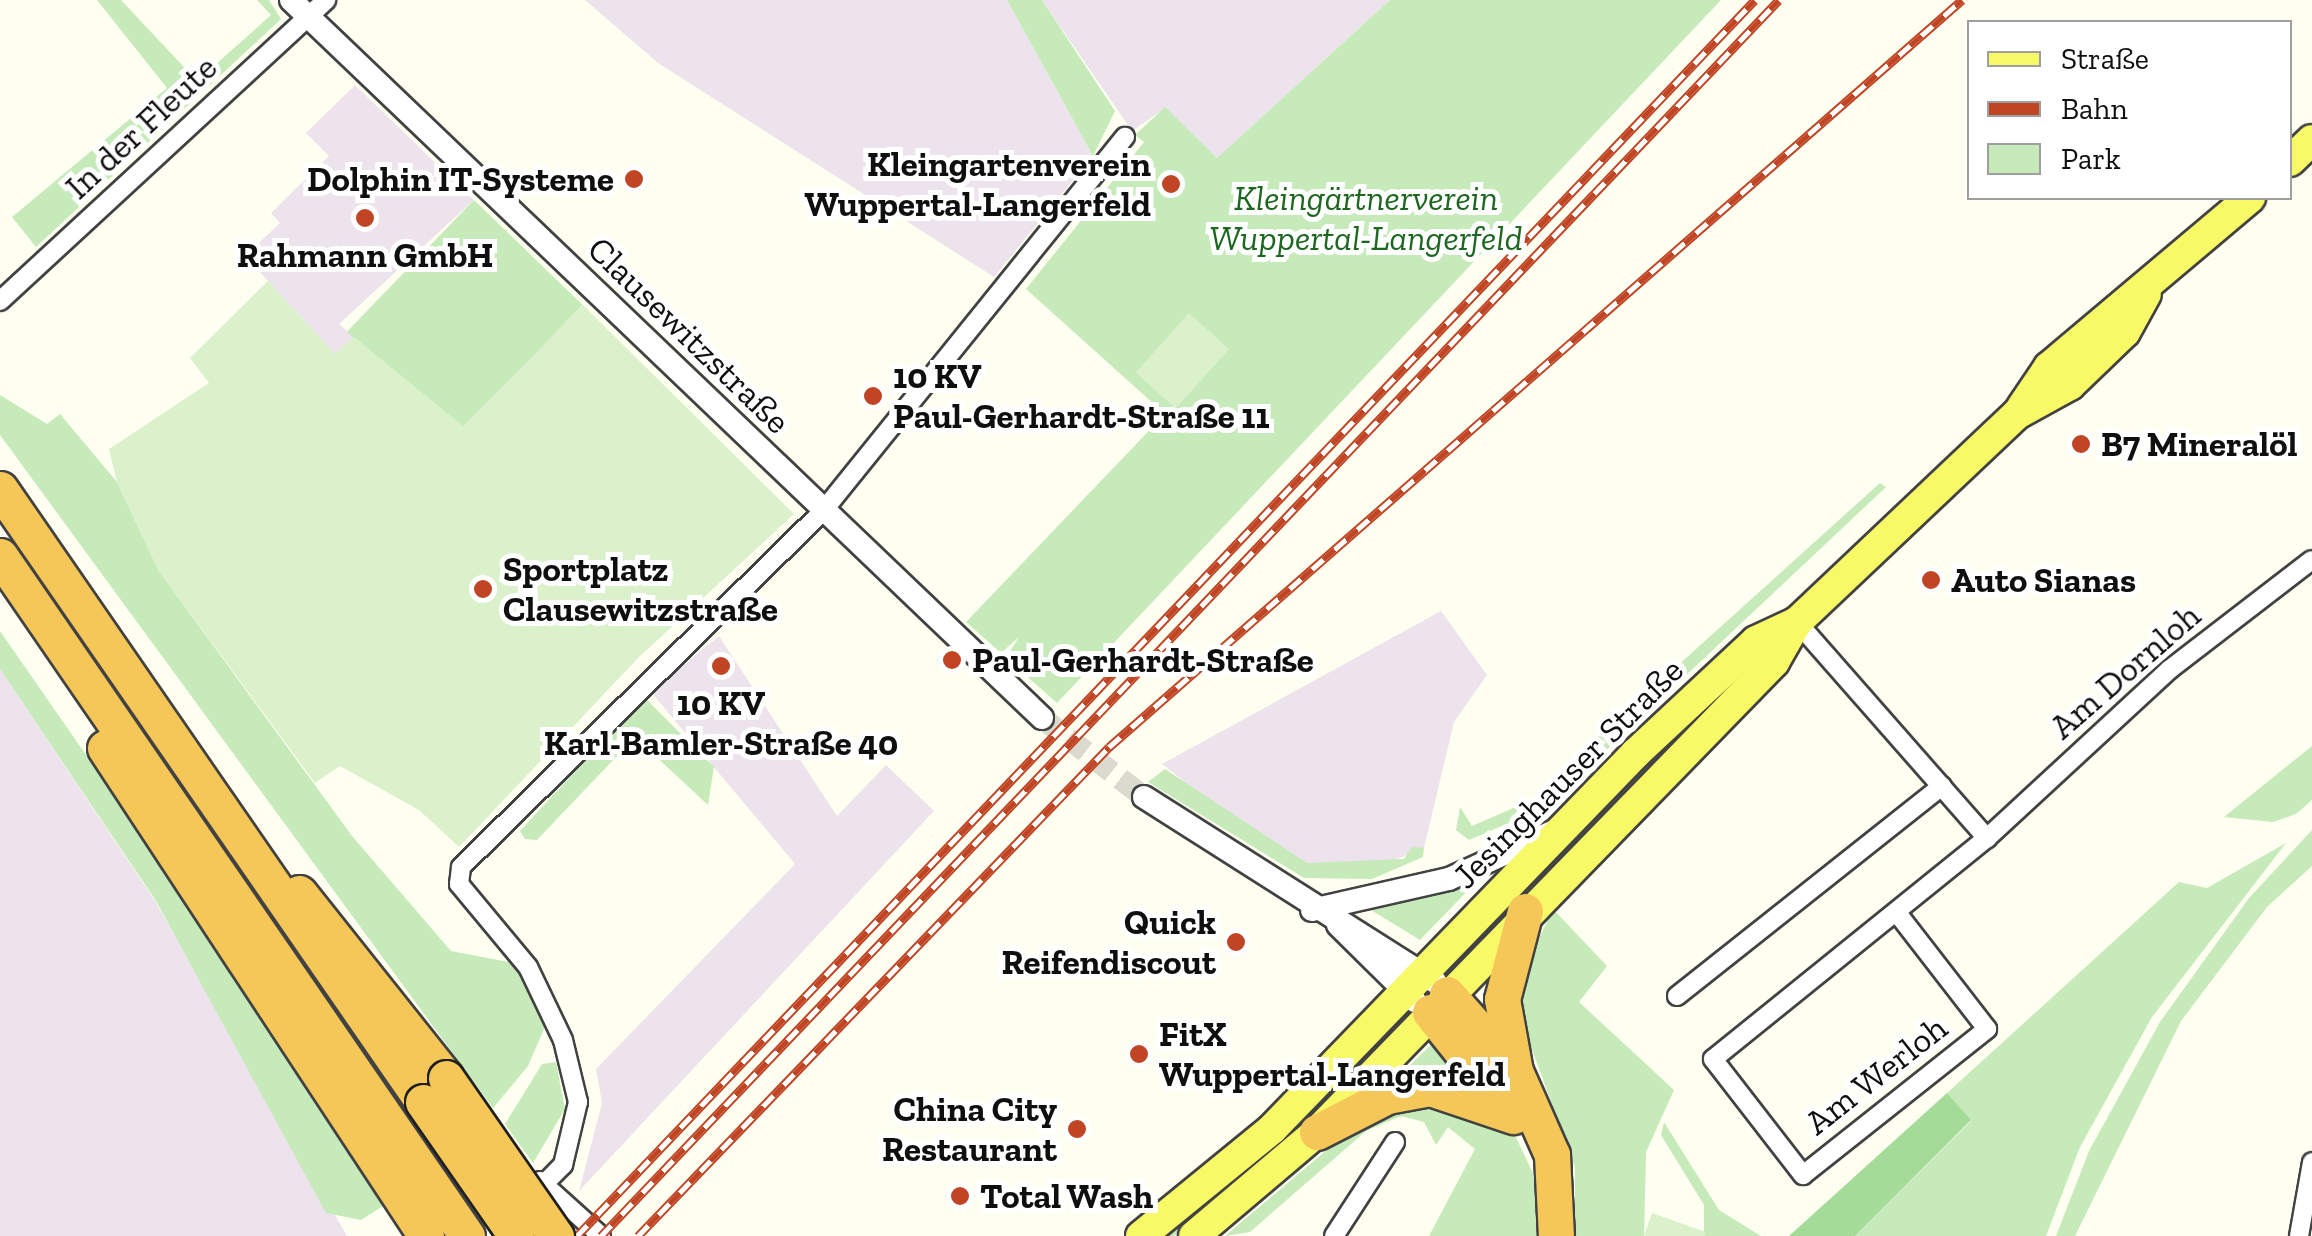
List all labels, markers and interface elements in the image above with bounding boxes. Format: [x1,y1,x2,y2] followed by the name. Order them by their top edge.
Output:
[1967,20,2292,200] legend
[2061,41,2149,77] text: Straße
[56,46,226,208] street label: In der Fleute
[2061,91,2128,127] text: Bahn
[2061,141,2121,177] text: Park
[804,143,1151,225] place label: Kleingartenverein Wuppertal-Langerfeld
[307,158,614,200] place label: Dolphin IT-Systeme
[623,168,645,190] marker: Dolphin IT-Systeme
[1160,173,1182,195] marker: Kleingartenverein Wuppertal-Langerfeld
[1209,177,1523,259] park label: Kleingärtnerverein Wuppertal-Langerfeld
[354,207,376,229] marker: Rahmann GmbH
[579,228,799,442] street label: Clausewitzstraße
[237,234,493,276] place label: Rahmann GmbH
[893,355,1270,437] place label: 10 KV Paul-Gerhardt-Straße 11
[862,385,884,407] marker: 10 KV Paul-Gerhardt-Straße 11
[2101,423,2297,465] place label: B7 Mineralöl
[2070,433,2092,455] marker: B7 Mineralöl
[503,548,778,630] place label: Sportplatz Clausewitzstraße
[1951,559,2136,601] place label: Auto Sianas
[1920,569,1942,591] marker: Auto Sianas
[472,578,494,600] marker: Sportplatz Clausewitzstraße
[2041,594,2209,748] street label: Am Dornloh
[972,639,1314,681] place label: Paul-Gerhardt-Straße
[941,649,963,671] marker: Paul-Gerhardt-Straße
[1444,649,1692,897] street label: Jesinghauser Straße
[710,655,732,677] marker: 10 KV Karl-Bamler-Straße 40
[544,682,898,764] place label: 10 KV Karl-Bamler-Straße 40
[1001,901,1216,983] place label: Quick Reifendiscout
[1225,931,1247,953] marker: Quick Reifendiscout
[1796,1006,1956,1144] street label: Am Werloh
[1159,1013,1506,1095] place label: FitX Wuppertal-Langerfeld
[1128,1043,1150,1065] marker: FitX Wuppertal-Langerfeld
[882,1088,1057,1170] place label: China City Restaurant
[1066,1118,1088,1140] marker: China City Restaurant
[980,1175,1155,1217] place label: Total Wash
[949,1185,971,1207] marker: Total Wash

